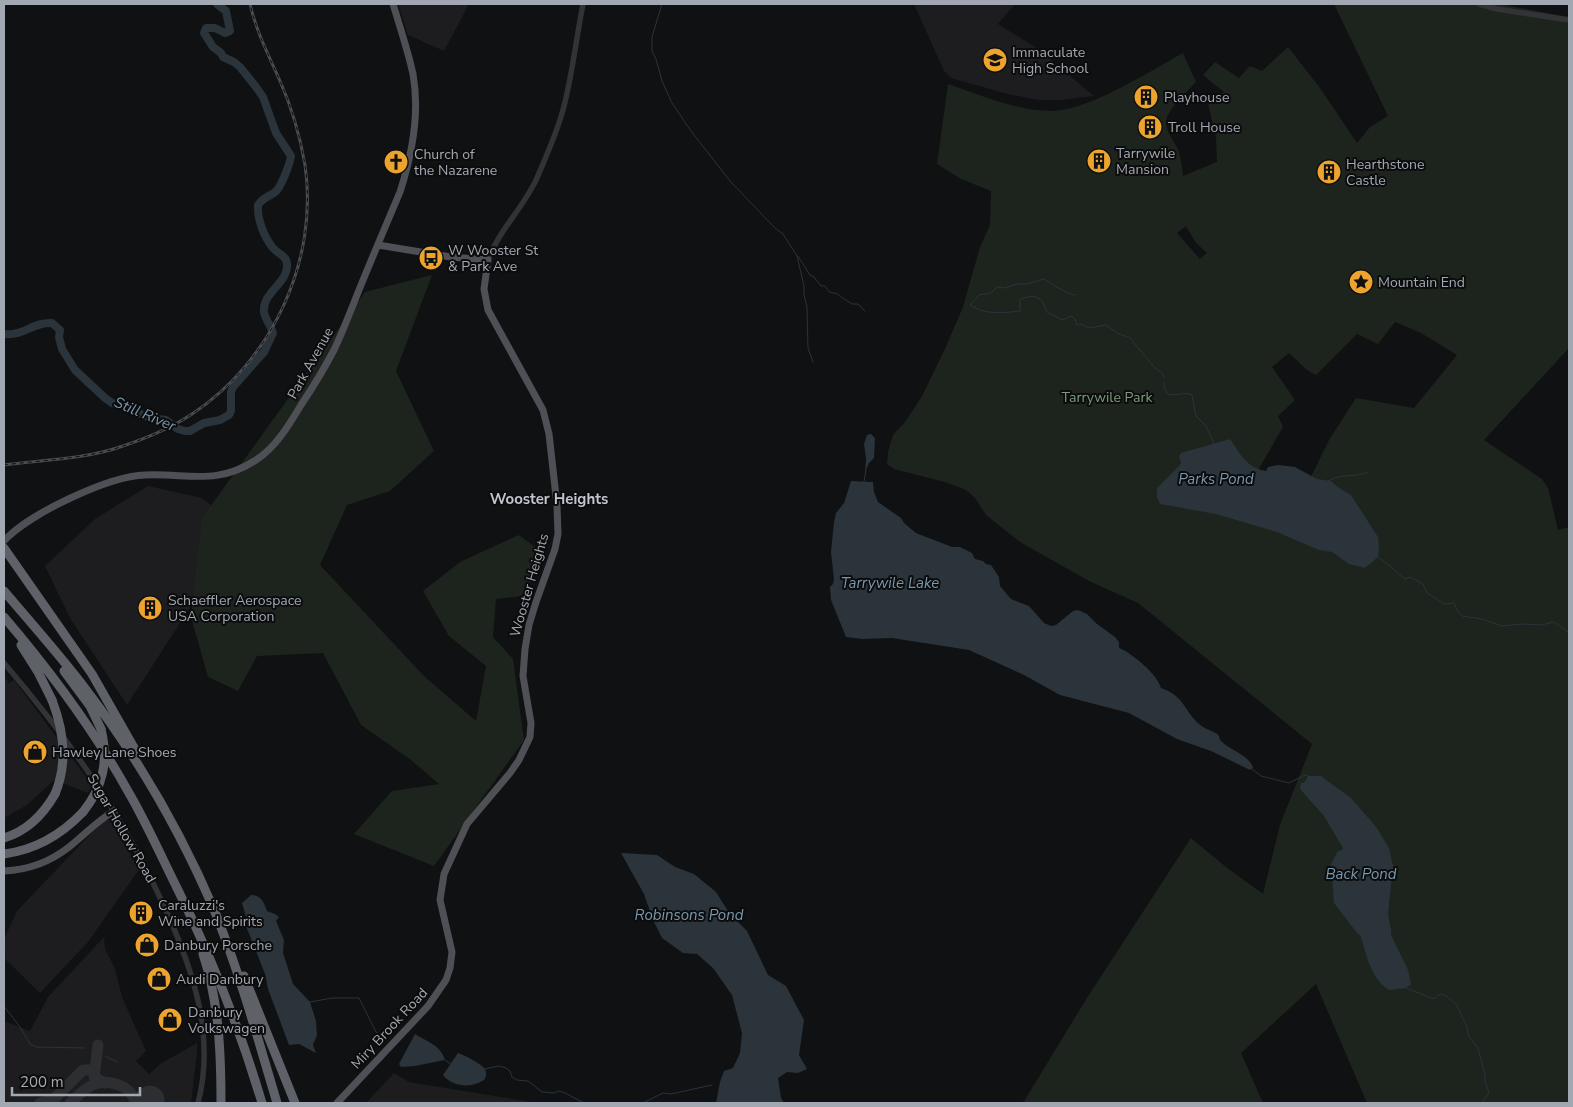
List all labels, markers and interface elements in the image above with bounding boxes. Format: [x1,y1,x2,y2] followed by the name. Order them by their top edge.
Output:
[1012,43,1089,78] place label: Immaculate High School
[982,47,1008,73] school or university icon: Immaculate High School
[1133,84,1159,110] building icon: Playhouse
[1164,88,1229,107] place label: Playhouse
[1137,114,1163,140] building icon: Troll House
[1168,118,1240,137] place label: Troll House
[1116,144,1175,179] place label: Tarrywile Mansion
[414,145,497,180] place label: Church of the Nazarene
[1086,148,1112,174] building icon: Tarrywile Mansion
[383,149,409,175] church icon: Church of the Nazarene
[1346,155,1424,190] place label: Hearthstone Castle
[1316,159,1342,185] building icon: Hearthstone Castle
[448,241,538,276] place label: W Wooster St & Park Ave
[418,245,444,271] bus stop icon: W Wooster St & Park Ave
[1348,269,1374,295] place icon: Mountain End
[1378,273,1465,292] place label: Mountain End
[283,324,338,402] street label: Park Avenue
[1062,388,1153,407] park label: Tarrywile Park
[111,392,179,436] water label: Still River
[1178,469,1254,489] water label: Parks Pond
[490,489,608,509] district label: Wooster Heights
[506,531,553,639] street label: Wooster Heights
[841,573,939,593] water label: Tarrywile Lake
[168,591,302,626] place label: Schaeffler Aerospace USA Corporation
[137,595,163,621] building icon: Schaeffler Aerospace USA Corporation
[22,739,48,765] shop icon: Hawley Lane Shoes
[52,743,177,762] place label: Hawley Lane Shoes
[83,770,161,886] street label: Sugar Hollow Road
[1325,864,1397,884] water label: Back Pond
[158,896,263,931] place label: Caraluzzi's Wine and Spirits
[128,900,154,926] building icon: Caraluzzi's Wine and Spirits
[635,905,744,925] water label: Robinsons Pond
[134,932,160,958] shop icon: Danbury Porsche
[164,936,272,955] place label: Danbury Porsche
[146,966,172,992] shop icon: Audi Danbury
[176,970,264,989] place label: Audi Danbury
[347,984,432,1073] street label: Miry Brook Road
[187,1003,265,1038] place label: Danbury Volkswagen
[157,1007,183,1033] shop icon: Danbury Volkswagen
[12,1064,140,1096] scale bar
[20,1072,64,1092] text: 200 m

